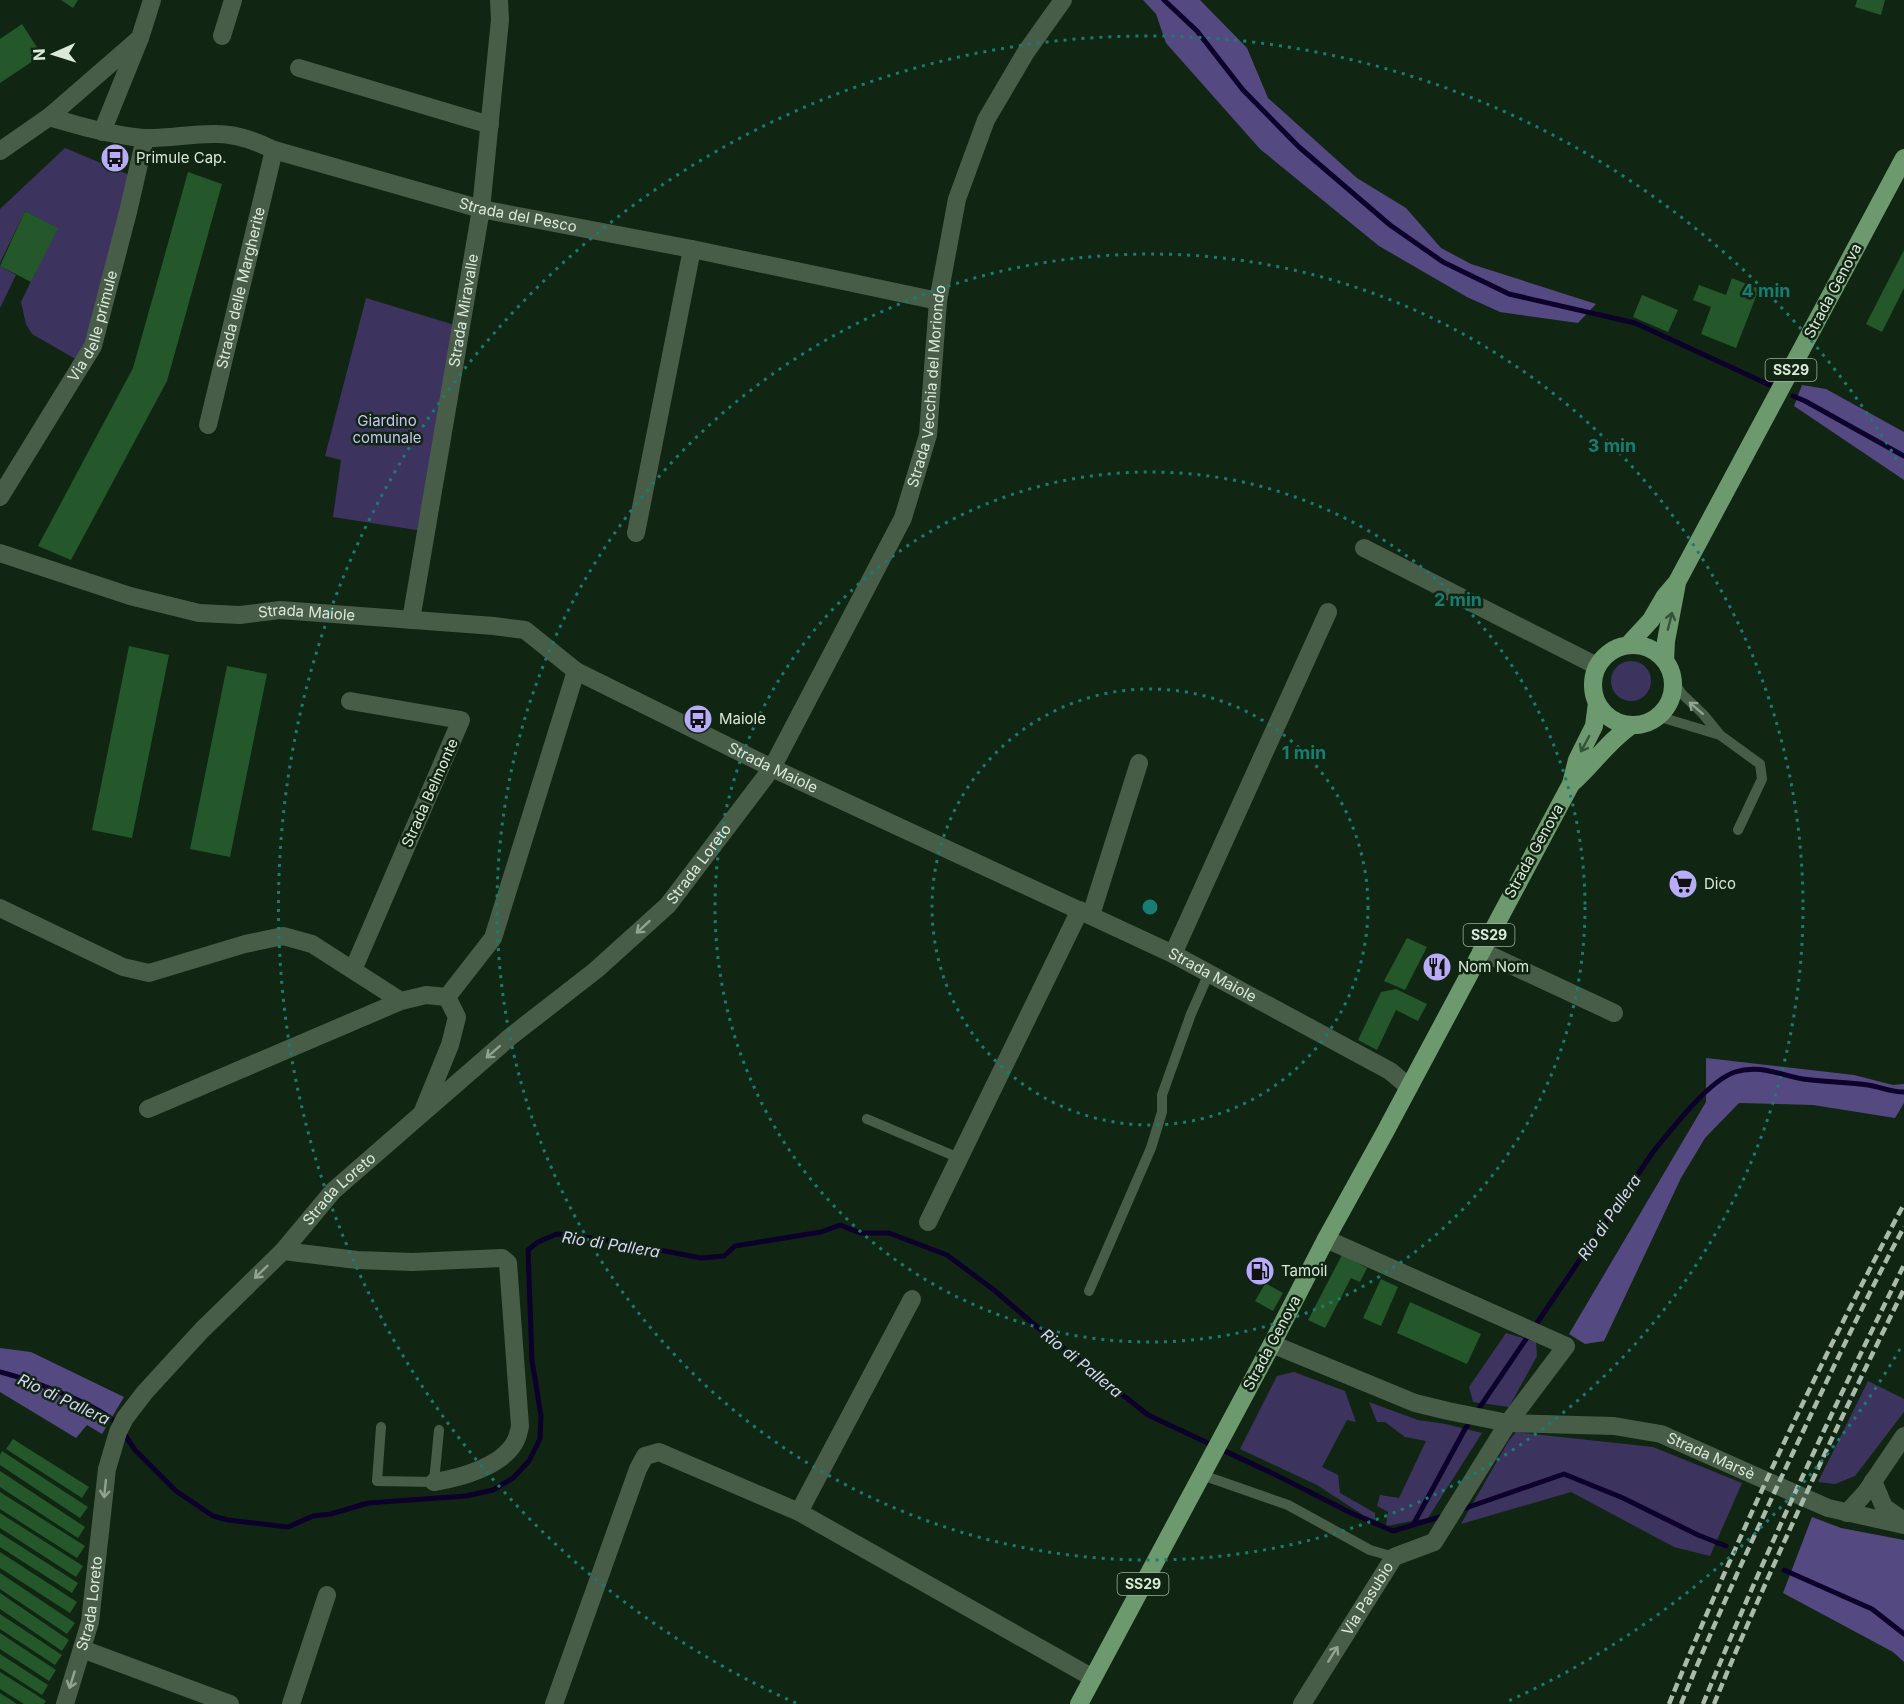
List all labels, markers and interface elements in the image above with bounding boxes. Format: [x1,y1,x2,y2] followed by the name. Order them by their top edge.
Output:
[24,24,84,84] north arrow
[29,48,49,61] text: N
[99,142,131,174] bus stop icon: Primule Cap.
[136,148,227,167] place label: Primule Cap.
[457,193,579,236] street label: Strada del Pesco
[212,205,269,371] street label: Strada delle Margherite
[1800,240,1866,341] street label: Strada Genova
[444,252,482,368] street label: Strada Miravalle
[63,268,121,385] street label: Via delle primule
[1742,280,1790,301] text: 4 min
[903,283,950,490] street label: Strada Vecchia del Moriondo
[1766,359,1816,381] road number: SS29
[352,411,422,447] park label: Giardino comunale
[1588,435,1636,456] text: 3 min
[1434,589,1482,610] text: 2 min
[257,600,356,625] street label: Strada Maiole
[1664,612,1676,631] one-way arrow
[1689,701,1704,715] one-way arrow
[682,703,714,735] bus stop icon: Maiole
[719,709,766,728] place label: Maiole
[397,735,462,850] street label: Strada Belmonte
[1579,735,1591,752] one-way arrow
[725,738,821,797] street label: Strada Maiole
[1282,742,1326,763] text: 1 min
[1500,800,1567,901] street label: Strada Genova
[662,820,735,908] street label: Strada Loreto
[1667,868,1699,900] supermarket icon: Dico
[1704,874,1736,893] place label: Dico
[1140,897,1160,917] centre of rings
[636,920,651,934] one-way arrow
[1464,924,1514,946] road number: SS29
[1165,943,1260,1006] street label: Strada Maiole
[1421,951,1453,983] restaurant icon: Nom Nom
[1458,957,1529,976] place label: Nom Nom
[486,1045,501,1059] one-way arrow
[298,1148,379,1229] street label: Strada Loreto
[1573,1170,1645,1264] water label: Rio di Pallera
[561,1226,662,1262] water label: Rio di Pallera
[1244,1255,1276,1287] fuel station icon: Tamoil
[1281,1261,1327,1280] place label: Tamoil
[253,1265,268,1280] one-way arrow
[1239,1292,1305,1393] street label: Strada Genova
[1037,1324,1127,1402] water label: Rio di Pallera
[15,1369,113,1429] water label: Rio di Pallera
[1664,1428,1758,1483] street label: Strada Marsè
[99,1478,110,1498] one-way arrow
[72,1555,106,1653] street label: Strada Loreto
[1337,1558,1398,1639] street label: Via Pasubio
[1118,1573,1168,1595] road number: SS29
[1327,1646,1339,1663] one-way arrow
[66,1670,77,1689] one-way arrow

